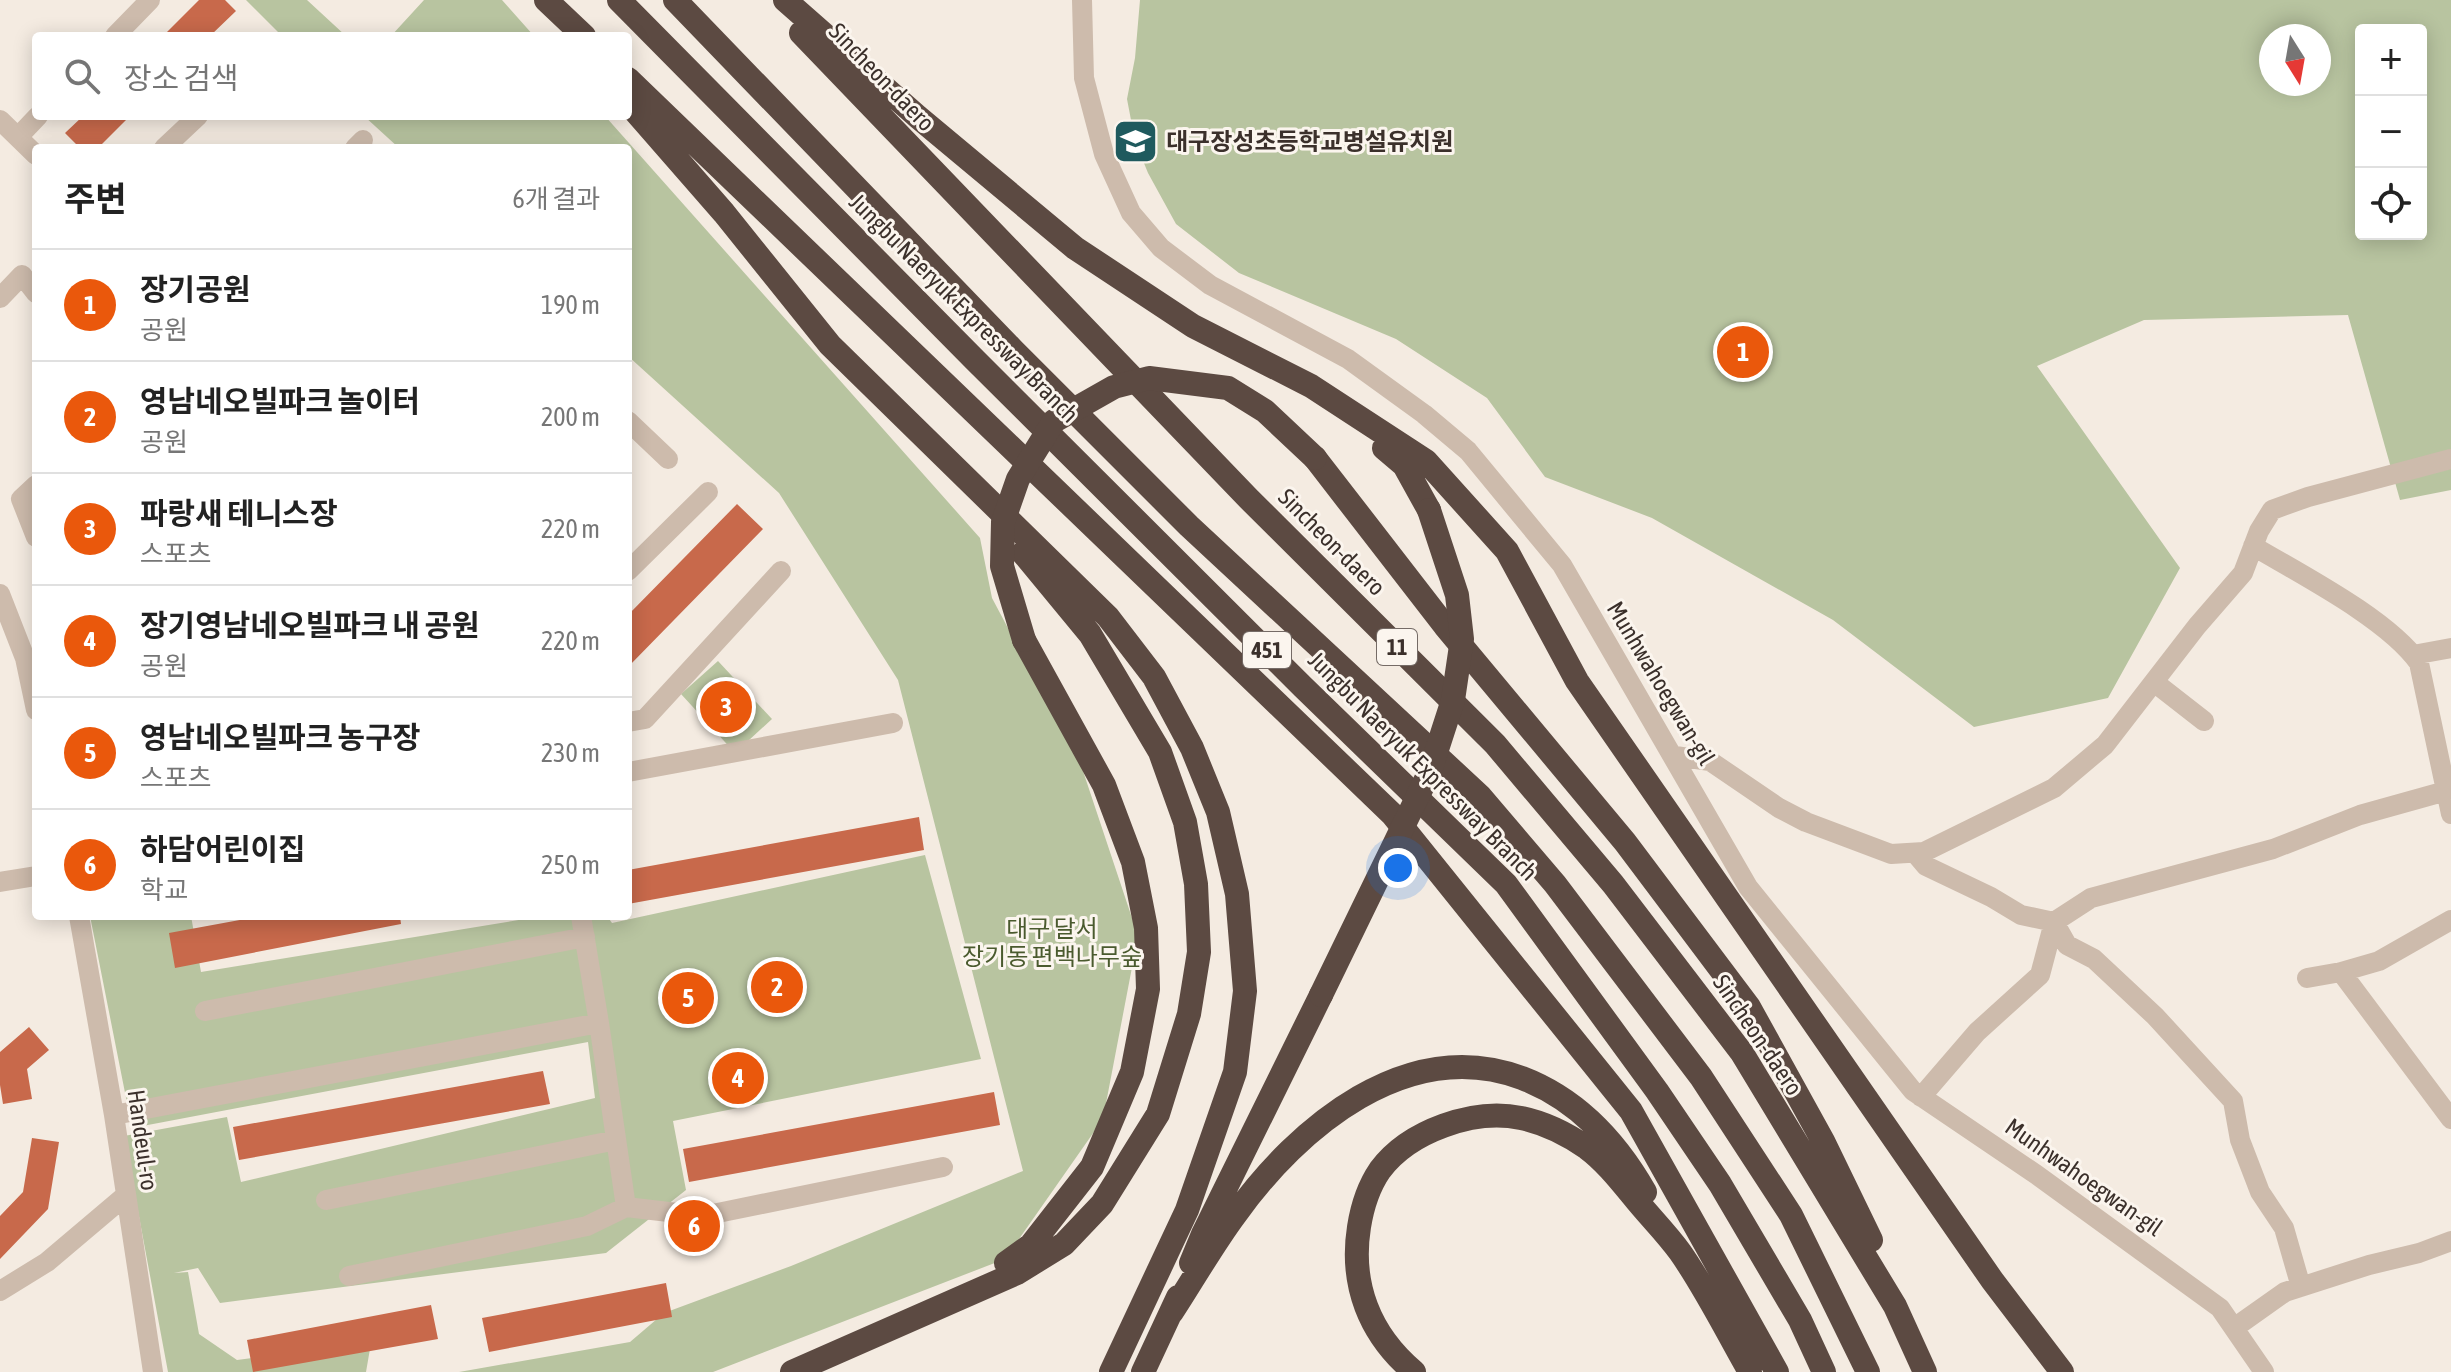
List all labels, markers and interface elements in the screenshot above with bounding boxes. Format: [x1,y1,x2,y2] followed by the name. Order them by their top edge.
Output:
[824,18,940,136] street label: Sincheon-daero
[2259,24,2331,96] north arrow
[2355,24,2427,240] map controls
[2355,24,2427,96] button: +
[32,32,632,120] search box
[60,54,104,98] icon: search
[124,61,239,95] text: 장소 검색
[2355,96,2427,168] button: −
[1111,117,1159,165] school or university icon: 대구장성초등학교병설유치원
[1166,128,1453,155] place label: 대구장성초등학교병설유치원
[2355,168,2427,240] button: locate
[64,179,127,218] text: 주변
[512,184,600,214] text: 6개 결과
[844,188,1084,428] street label: Jungbu Naeryuk Expressway Branch
[140,272,250,306] text: 장기공원
[84,290,96,320] text: 1
[541,290,600,320] text: 190 m
[140,315,188,345] text: 공원
[1717,322,1769,382] pin: 1
[140,384,420,418] text: 영남네오빌파크 놀이터
[84,402,96,432] text: 2
[541,402,600,432] text: 200 m
[140,427,188,457] text: 공원
[1273,483,1391,601] street label: Sincheon-daero
[140,496,337,530] text: 파랑새 테니스장
[84,514,96,544] text: 3
[541,514,600,544] text: 220 m
[140,539,212,569] text: 스포츠
[1602,597,1721,770] street label: Munhwahoegwan-gil
[140,608,479,642] text: 장기영남네오빌파크 내 공원
[84,626,96,656] text: 4
[541,626,600,656] text: 220 m
[1377,629,1417,665] road number: 11
[1243,632,1291,668] road number: 451
[1303,646,1543,886] street label: Jungbu Naeryuk Expressway Branch
[140,651,188,681] text: 공원
[700,677,752,737] pin: 3
[140,720,420,754] text: 영남네오빌파크 농구장
[84,738,96,768] text: 5
[541,738,600,768] text: 230 m
[140,763,212,793] text: 스포츠
[140,832,306,866] text: 하담어린이집
[1378,848,1418,888] your location
[84,850,96,880] text: 6
[541,850,600,880] text: 250 m
[140,875,188,905] text: 학교
[962,915,1142,970] park label: 대구 달서 장기동 편백나무숲
[751,957,803,1017] pin: 2
[662,968,714,1028] pin: 5
[1708,970,1808,1100] street label: Sincheon-daero
[712,1048,764,1108] pin: 4
[123,1088,163,1192] street label: Handeul-ro
[2000,1113,2168,1242] street label: Munhwahoegwan-gil
[668,1196,720,1256] pin: 6

